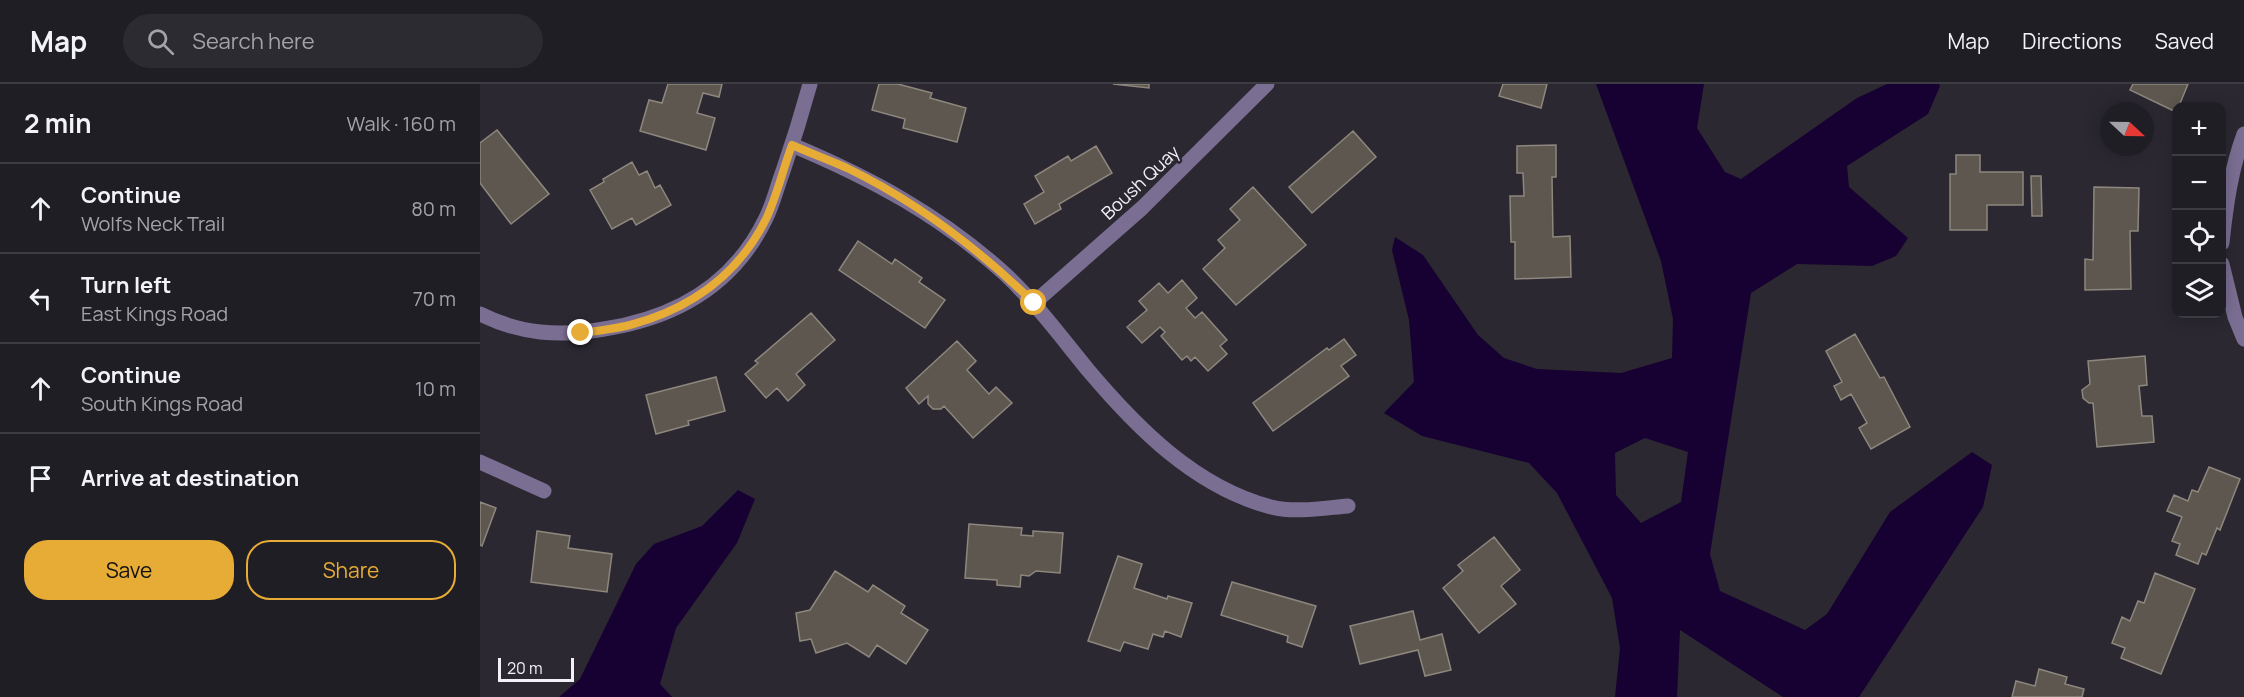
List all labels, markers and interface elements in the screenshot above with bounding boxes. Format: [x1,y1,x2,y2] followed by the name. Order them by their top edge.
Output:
[123,14,543,68] search box
[30,22,87,60] text: Map
[144,25,177,58] icon: search
[192,26,315,56] text: Search here
[1948,27,1989,55] text: Map
[2022,27,2122,55] text: Directions
[2155,27,2214,55] text: Saved
[2100,102,2154,156] north arrow
[2172,102,2226,318] map controls
[2172,102,2226,156] button: +
[24,105,92,141] text: 2 min
[347,110,456,137] text: Walk · 160 m
[1096,139,1185,224] street label: Boush Quay
[2172,156,2226,210] button: −
[81,180,181,210] text: Continue
[24,192,57,225] icon: ahead
[411,195,456,222] text: 80 m
[81,210,225,237] text: Wolfs Neck Trail
[2172,210,2226,264] button: locate
[2172,264,2226,318] button: layers
[81,270,171,300] text: Turn left
[24,282,57,315] icon: left
[413,285,456,312] text: 70 m
[1020,289,1046,315] route start
[81,300,228,327] text: East Kings Road
[567,319,593,345] route end
[81,360,181,390] text: Continue
[24,372,57,405] icon: ahead
[415,375,456,402] text: 10 m
[81,390,243,417] text: South Kings Road
[24,462,57,495] icon: arrive
[81,463,299,493] text: Arrive at destination
[24,540,234,600] button: Save
[246,540,456,600] button: Share
[498,655,574,682] scale bar
[507,657,543,679] text: 20 m

